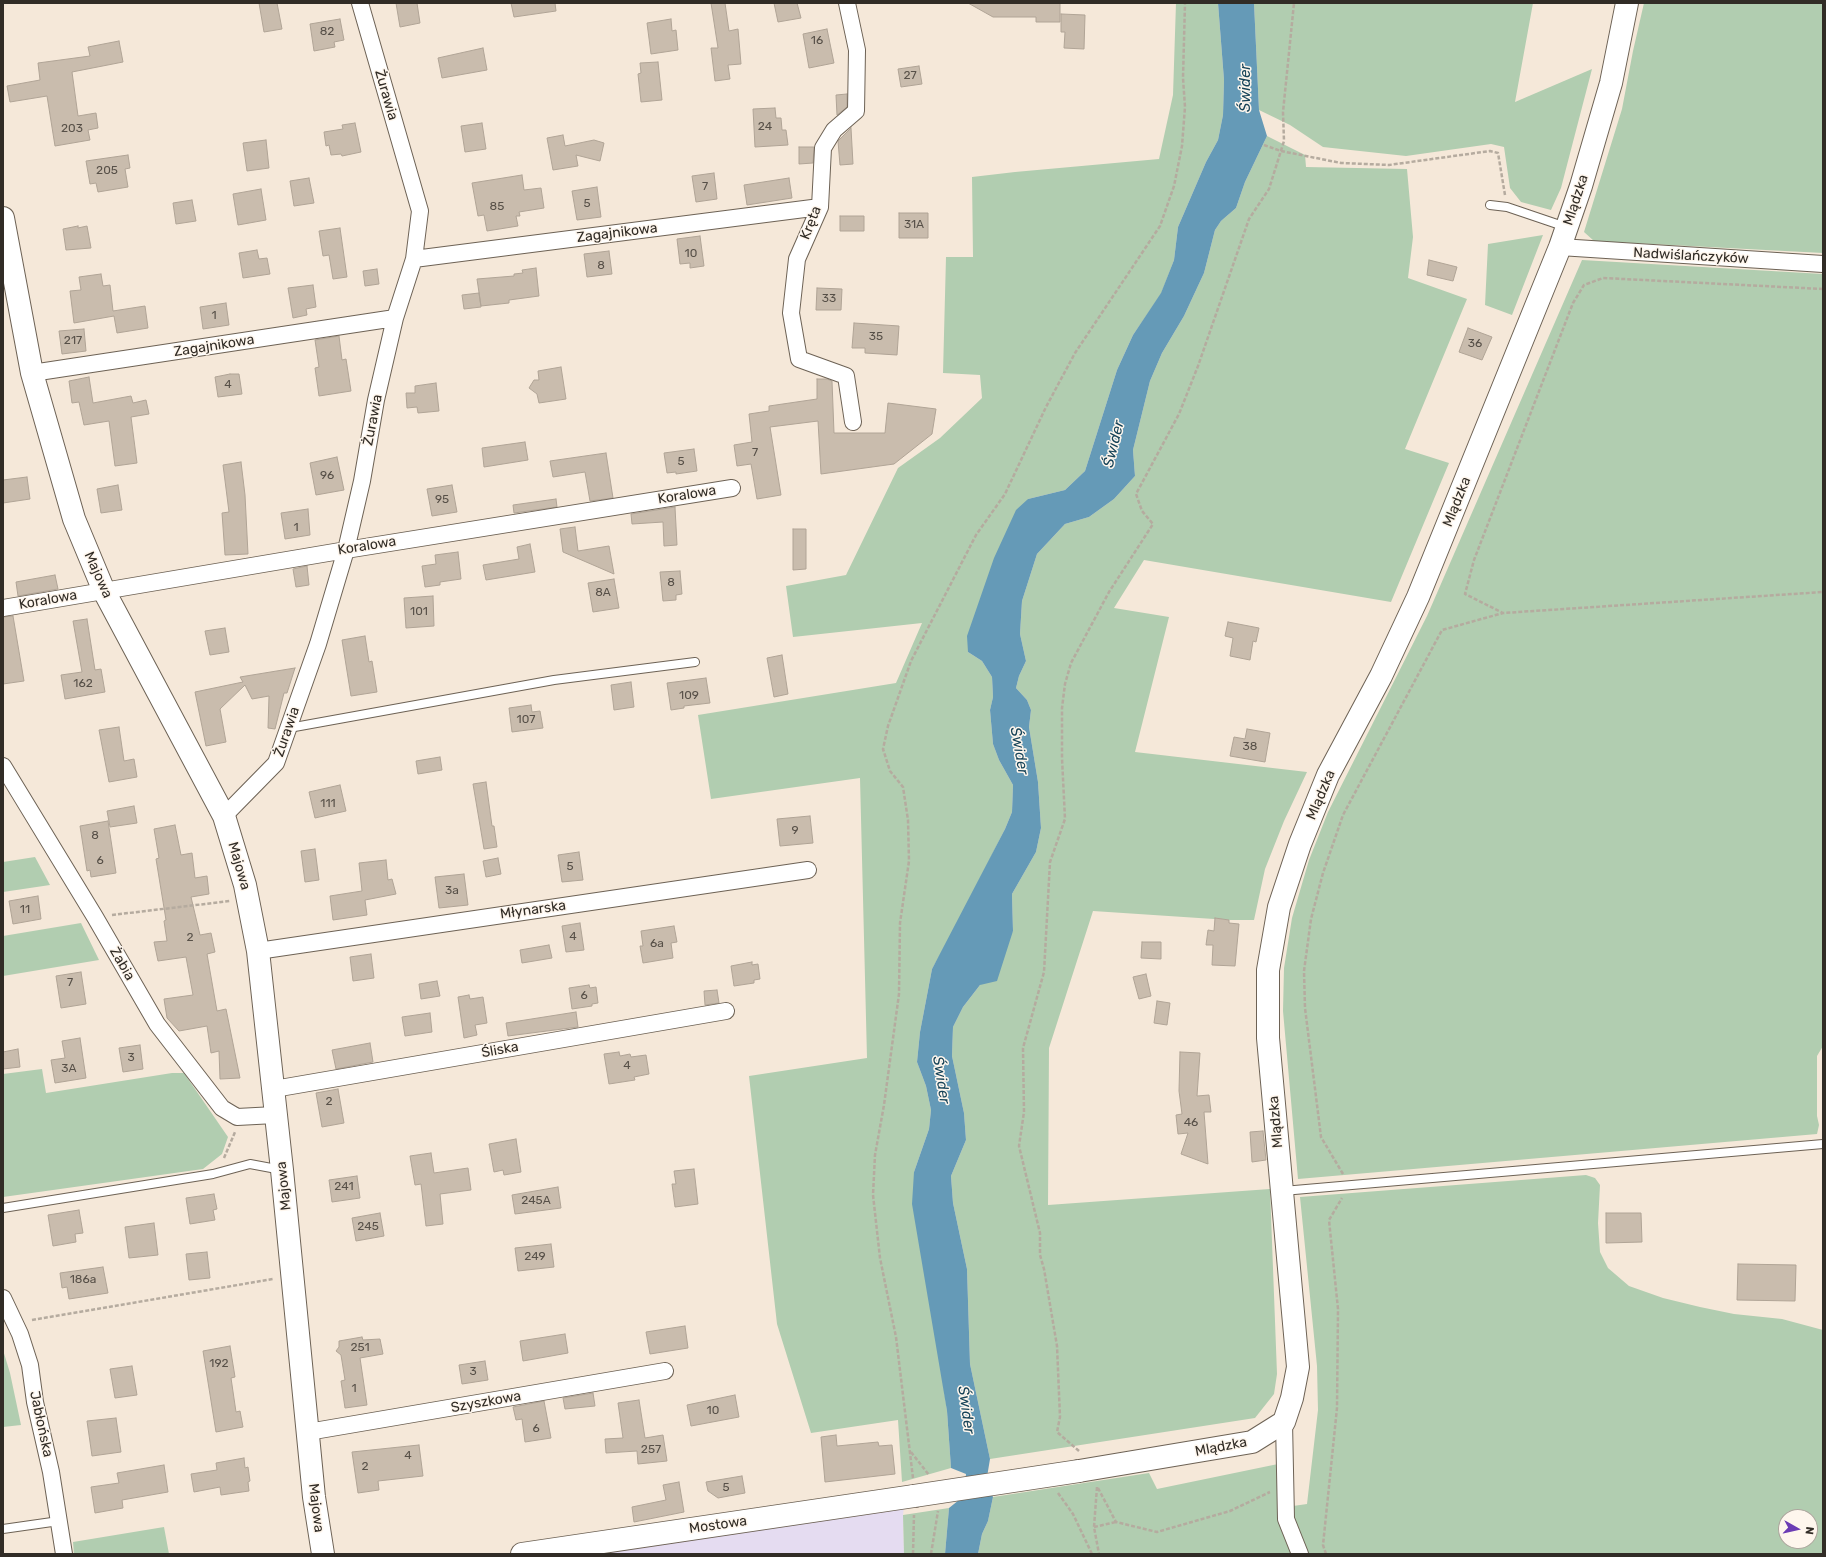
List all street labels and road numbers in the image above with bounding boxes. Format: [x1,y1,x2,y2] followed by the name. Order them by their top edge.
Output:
[371,68,401,122] street label: Żurawia
[1560,172,1592,228] street label: Mlądzka
[797,204,825,242] street label: Kręta
[576,220,658,246] street label: Zagajnikowa
[1633,245,1749,267] street label: Nadwiślańczyków
[173,331,255,361] street label: Zagajnikowa
[360,393,386,447] street label: Żurawia
[1439,475,1475,529] street label: Mlądzka
[657,482,717,508] street label: Koralowa
[337,533,397,559] street label: Koralowa
[80,549,116,601] street label: Majowa
[18,587,78,613] street label: Koralowa
[271,705,303,759] street label: Żurawia
[1303,768,1339,822] street label: Mlądzka
[224,840,254,892] street label: Majowa
[499,897,567,923] street label: Młynarska
[106,944,138,984] street label: Żabia
[480,1038,520,1062] street label: Śliska
[1265,1095,1287,1149] street label: Mlądzka
[273,1161,295,1211] street label: Majowa
[450,1388,522,1416] street label: Szyszkowa
[26,1389,56,1459] street label: Jabłońska
[1194,1434,1248,1460] street label: Mlądzka
[305,1483,327,1533] street label: Majowa
[688,1513,748,1537] street label: Mostowa

